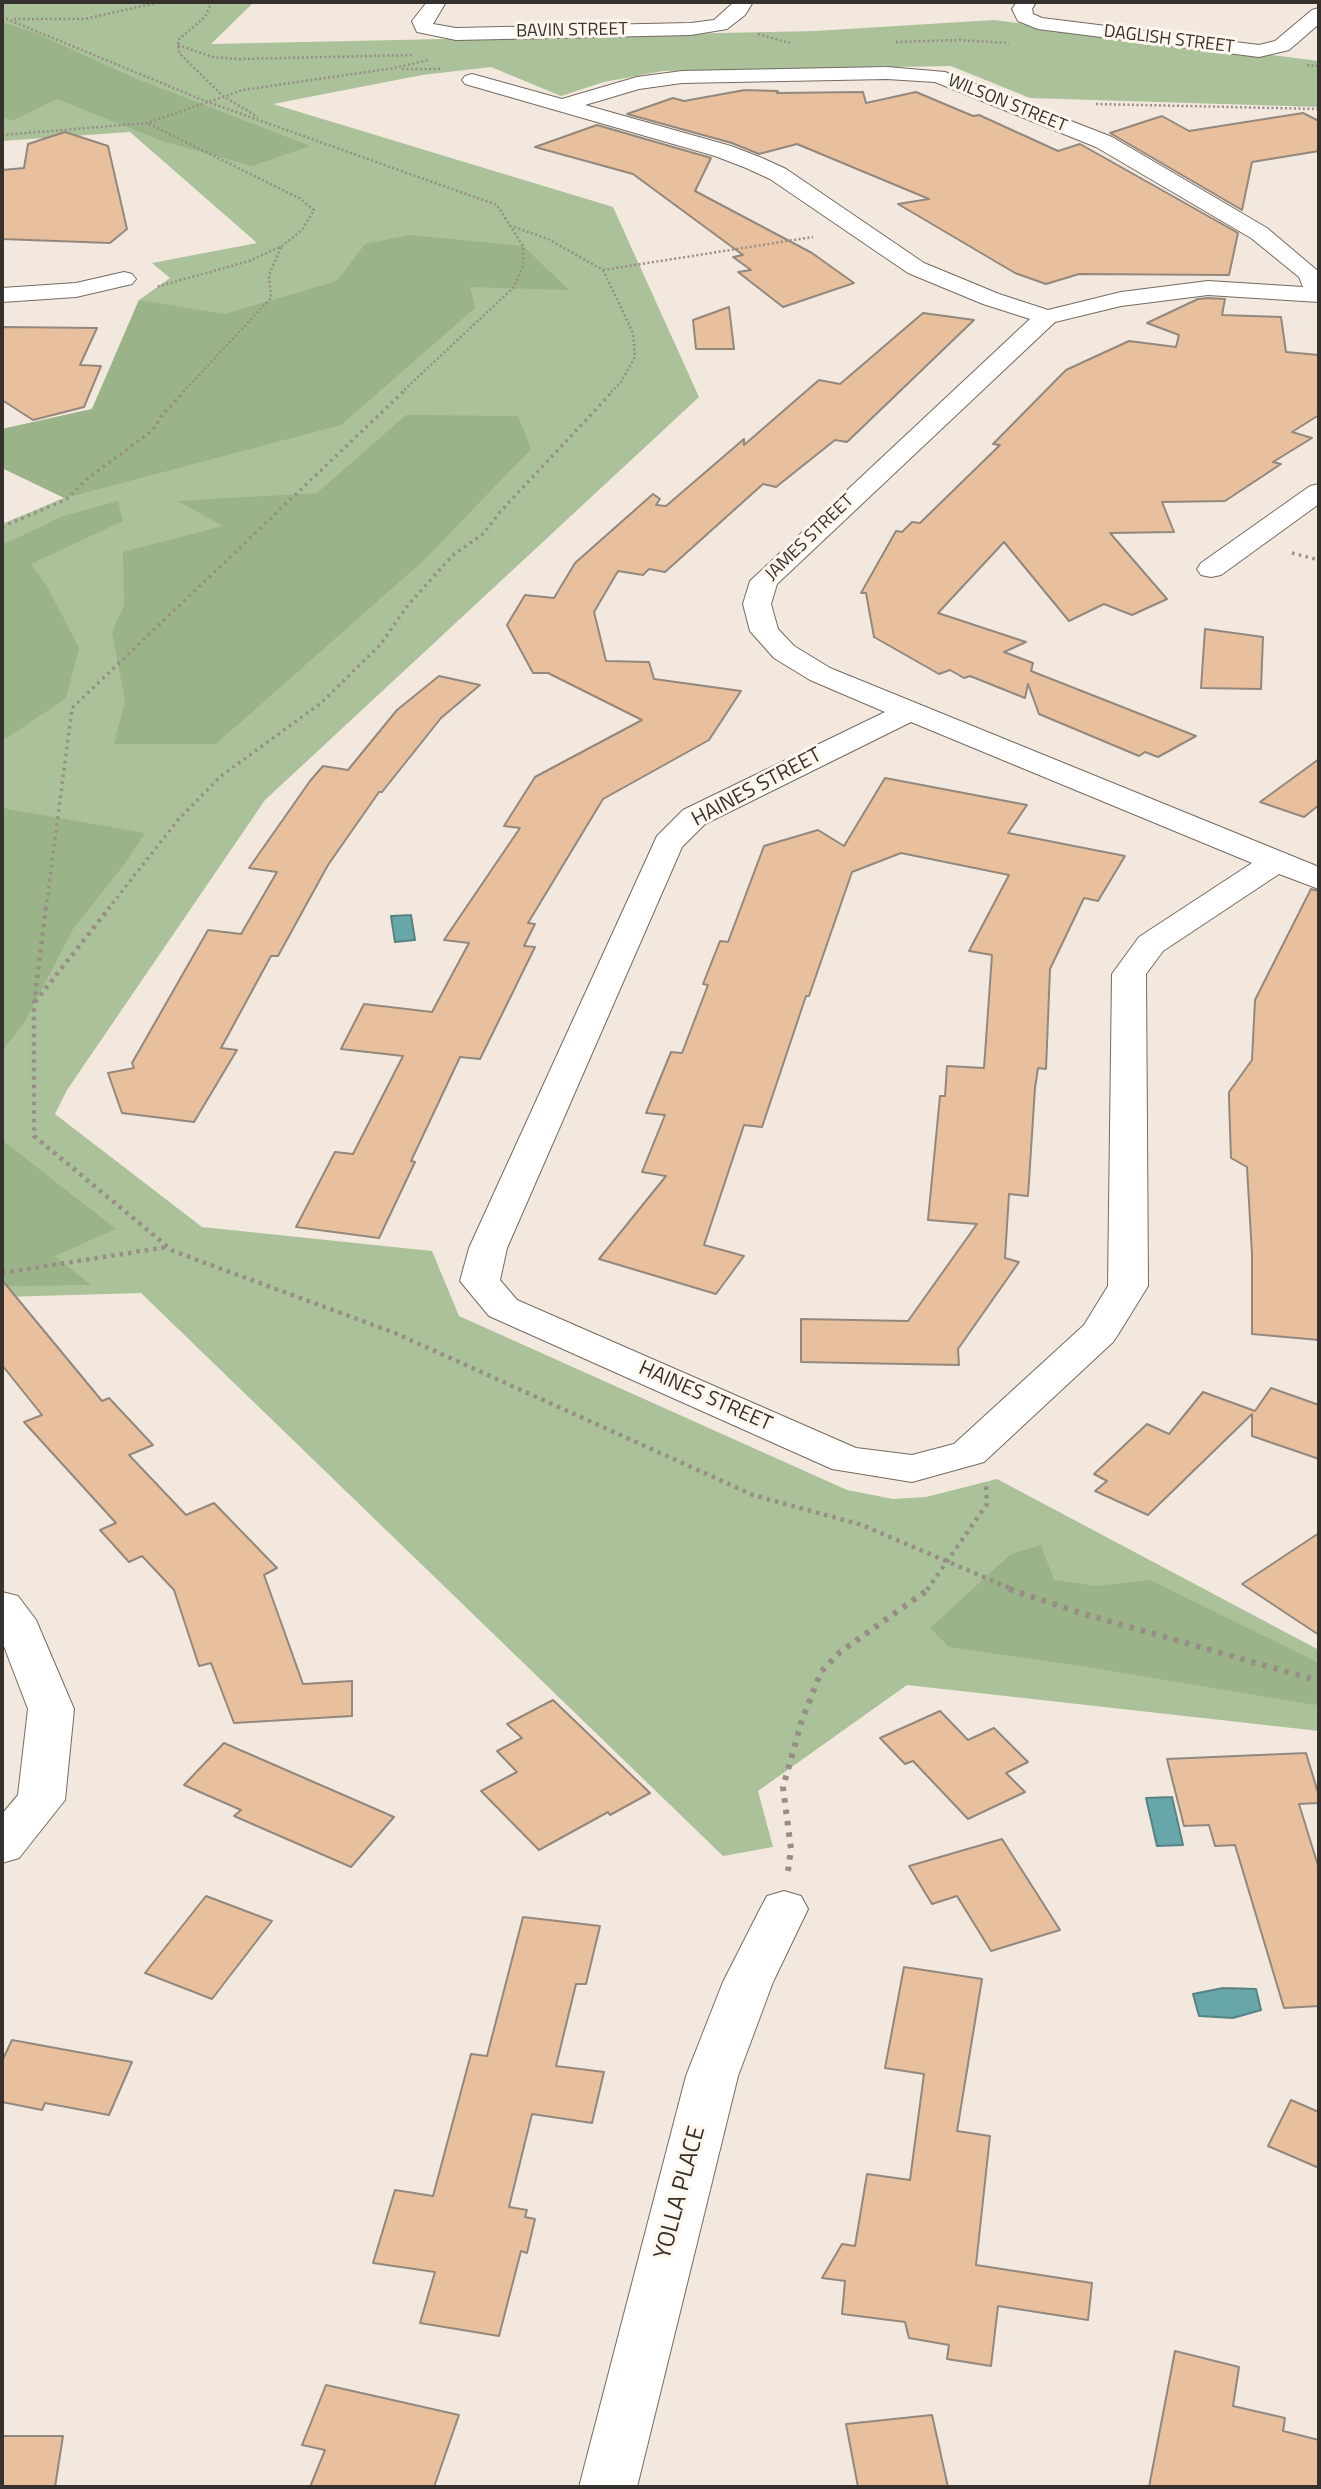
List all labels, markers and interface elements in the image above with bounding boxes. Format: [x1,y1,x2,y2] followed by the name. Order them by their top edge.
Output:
[516,19,628,43] street label: BAVIN STREET
[1102,21,1236,59] street label: DAGLISH STREET
[944,70,1070,138] street label: WILSON STREET
[761,491,859,585] street label: JAMES STREET
[688,743,826,833] street label: HAINES STREET
[634,1356,776,1438] street label: HAINES STREET
[649,2123,713,2263] street label: YOLLA PLACE

